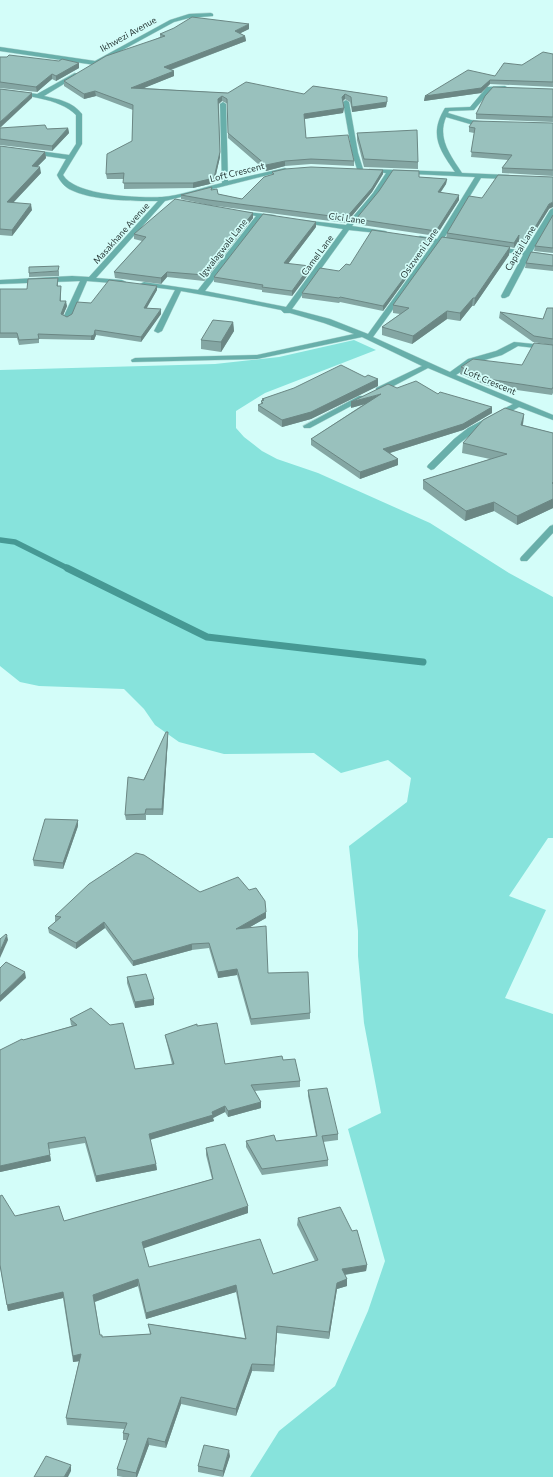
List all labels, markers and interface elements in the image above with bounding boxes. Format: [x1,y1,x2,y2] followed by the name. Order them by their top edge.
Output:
[98,14,158,54] street label: Ikhwezi Avenue
[209,160,266,184] street label: Loft Crescent
[91,200,151,266] street label: Masakhane Avenue
[328,210,366,226] street label: Cici Lane
[197,216,249,280] street label: Igwalagwala Lane
[502,223,538,273] street label: Capital Lane
[398,225,441,280] street label: Osizweni Lane
[299,232,335,277] street label: Camel Lane
[462,365,518,397] street label: Loft Crescent

